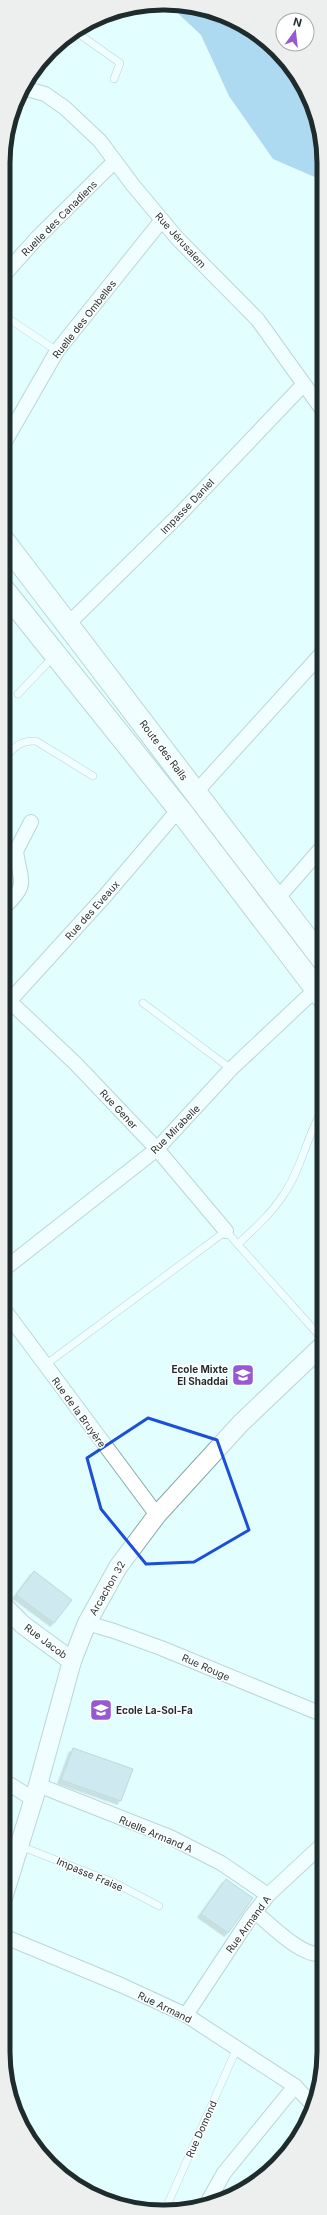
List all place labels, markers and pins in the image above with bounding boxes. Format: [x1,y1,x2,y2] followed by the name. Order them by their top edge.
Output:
[230,1362,256,1388] school or university icon: Ecole Mixte El Shaddai
[171,1363,228,1387] place label: Ecole Mixte El Shaddai
[88,1697,114,1723] school or university icon: Ecole La-Sol-Fa
[116,1704,193,1716] place label: Ecole La-Sol-Fa

